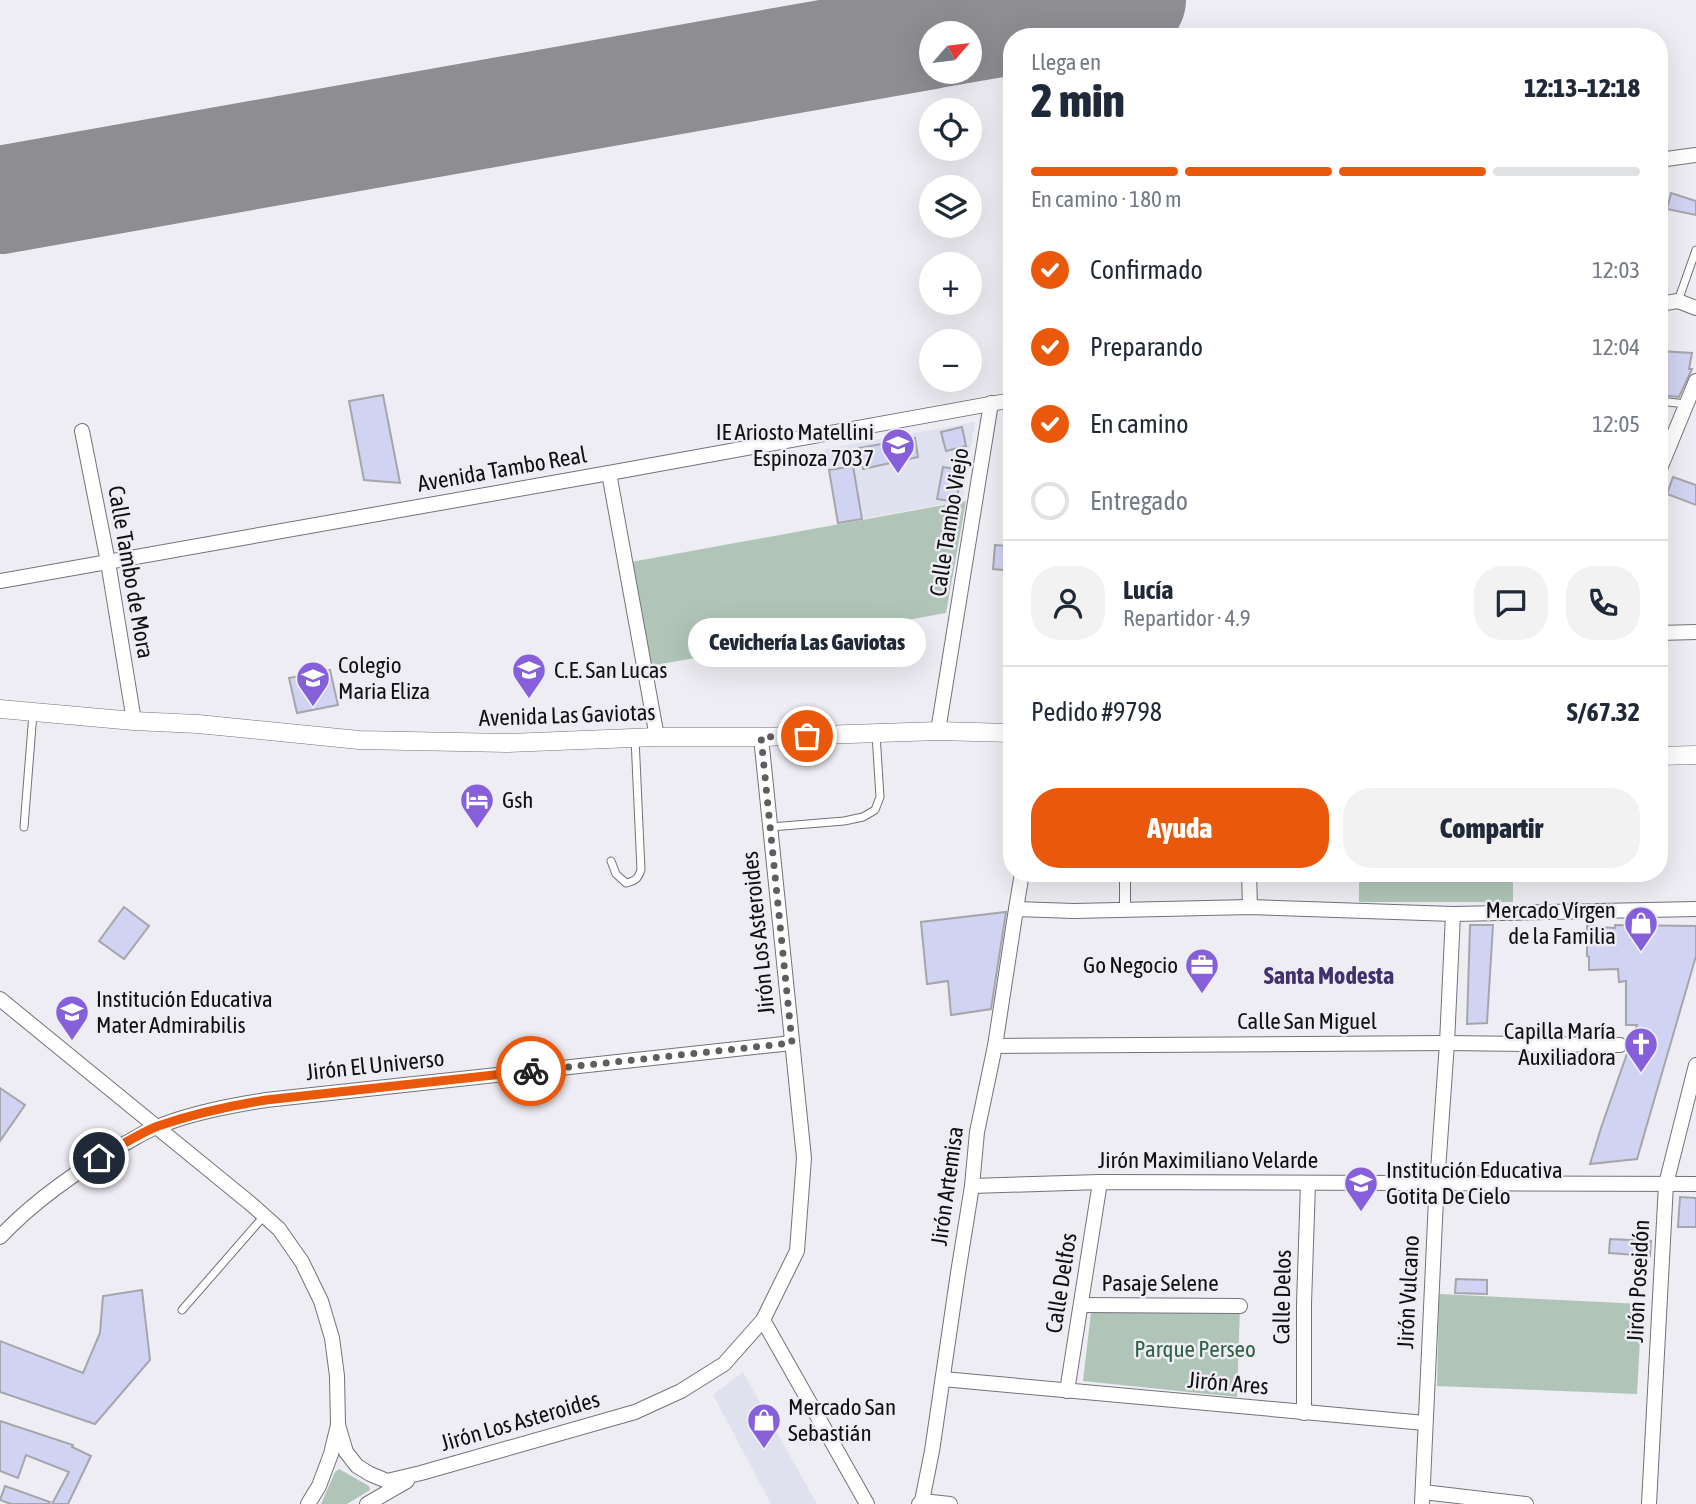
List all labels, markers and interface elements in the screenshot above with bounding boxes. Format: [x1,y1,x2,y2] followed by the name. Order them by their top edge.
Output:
[919,21,982,84] north arrow
[919,21,982,392] map controls
[1031,49,1101,75] text: Llega en
[1524,73,1640,103] text: 12:13–12:18
[1031,74,1125,127] text: 2 min
[919,98,982,161] button: locate
[919,175,982,238] button: layers
[1031,186,1182,212] text: En camino · 180 m
[1031,251,1069,289] icon: check
[919,252,982,315] button: +
[1090,255,1203,285] text: Confirmado
[1592,257,1640,283] text: 12:03
[1031,328,1069,366] icon: check
[919,329,982,392] button: −
[1090,332,1203,362] text: Preparando
[1592,334,1640,360] text: 12:04
[1031,405,1069,443] icon: check
[1090,409,1189,439] text: En camino
[1592,411,1640,437] text: 12:05
[716,419,874,471] place label: IE Ariosto Matellini Espinoza 7037
[879,426,917,475] school or university icon: IE Ariosto Matellini Espinoza 7037
[415,441,589,497] street label: Avenida Tambo Real
[924,446,974,598] street label: Calle Tambo Viejo
[103,484,159,660] street label: Calle Tambo de Mora
[1090,486,1188,516] text: Entregado
[1031,566,1105,640] button: person
[1474,566,1548,640] button: chat
[1566,566,1640,640] button: phone
[1123,575,1173,605] text: Lucía
[1123,605,1250,631] text: Repartidor · 4.9
[688,617,926,666] callout: Cevichería Las Gaviotas
[709,629,905,655] text: Cevichería Las Gaviotas
[510,651,548,700] school or university icon: C.E. San Lucas
[338,652,430,704] place label: Colegio Maria Eliza
[554,657,667,683] place label: C.E. San Lucas
[294,659,332,708] school or university icon: Colegio Maria Eliza
[1031,697,1162,727] text: Pedido #9798
[1567,697,1640,727] text: S/67.32
[478,699,656,731] street label: Avenida Las Gaviotas
[777,706,837,766] pin
[788,717,826,755] icon: bag
[458,781,496,830] hotel icon: Gsh
[502,787,533,813] place label: Gsh
[1031,788,1329,868] button: Ayuda
[1343,788,1640,868] button: Compartir
[736,850,780,1016] street label: Jirón Los Asteroides
[1486,897,1616,949] place label: Mercado Vírgen de la Familia
[1622,904,1660,953] shop icon: Mercado Vírgen de la Familia
[1183,946,1221,995] office icon: Go Negocio
[1083,952,1178,978] place label: Go Negocio
[1264,962,1394,989] district label: Santa Modesta
[96,986,273,1038] place label: Institución Educativa Mater Admirabilis
[53,993,91,1042] school or university icon: Institución Educativa Mater Admirabilis
[1237,1008,1377,1034] street label: Calle San Miguel
[1504,1018,1616,1070] place label: Capilla María Auxiliadora
[1622,1025,1660,1074] church icon: Capilla María Auxiliadora
[496,1036,566,1106] courier
[305,1045,445,1085] street label: Jirón El Universo
[512,1052,550,1090] icon: bike
[926,1125,968,1247] street label: Jirón Artemisa
[69,1128,129,1188] pin
[80,1139,118,1177] icon: home
[1098,1147,1318,1173] street label: Jirón Maximiliano Velarde
[1386,1157,1563,1209] place label: Institución Educativa Gotita De Cielo
[1342,1164,1380,1213] school or university icon: Institución Educativa Gotita De Cielo
[1622,1219,1654,1343] street label: Jirón Poseidón
[1040,1231,1082,1335] street label: Calle Delfos
[1392,1235,1424,1349] street label: Jirón Vulcano
[1268,1249,1296,1345] street label: Calle Delos
[1101,1270,1219,1296] street label: Pasaje Selene
[1134,1336,1256,1362] park label: Parque Perseo
[1186,1367,1270,1399] street label: Jirón Ares
[438,1386,602,1456] street label: Jirón Los Asteroides
[788,1394,896,1446] place label: Mercado San Sebastián
[745,1401,783,1450] shop icon: Mercado San Sebastián

